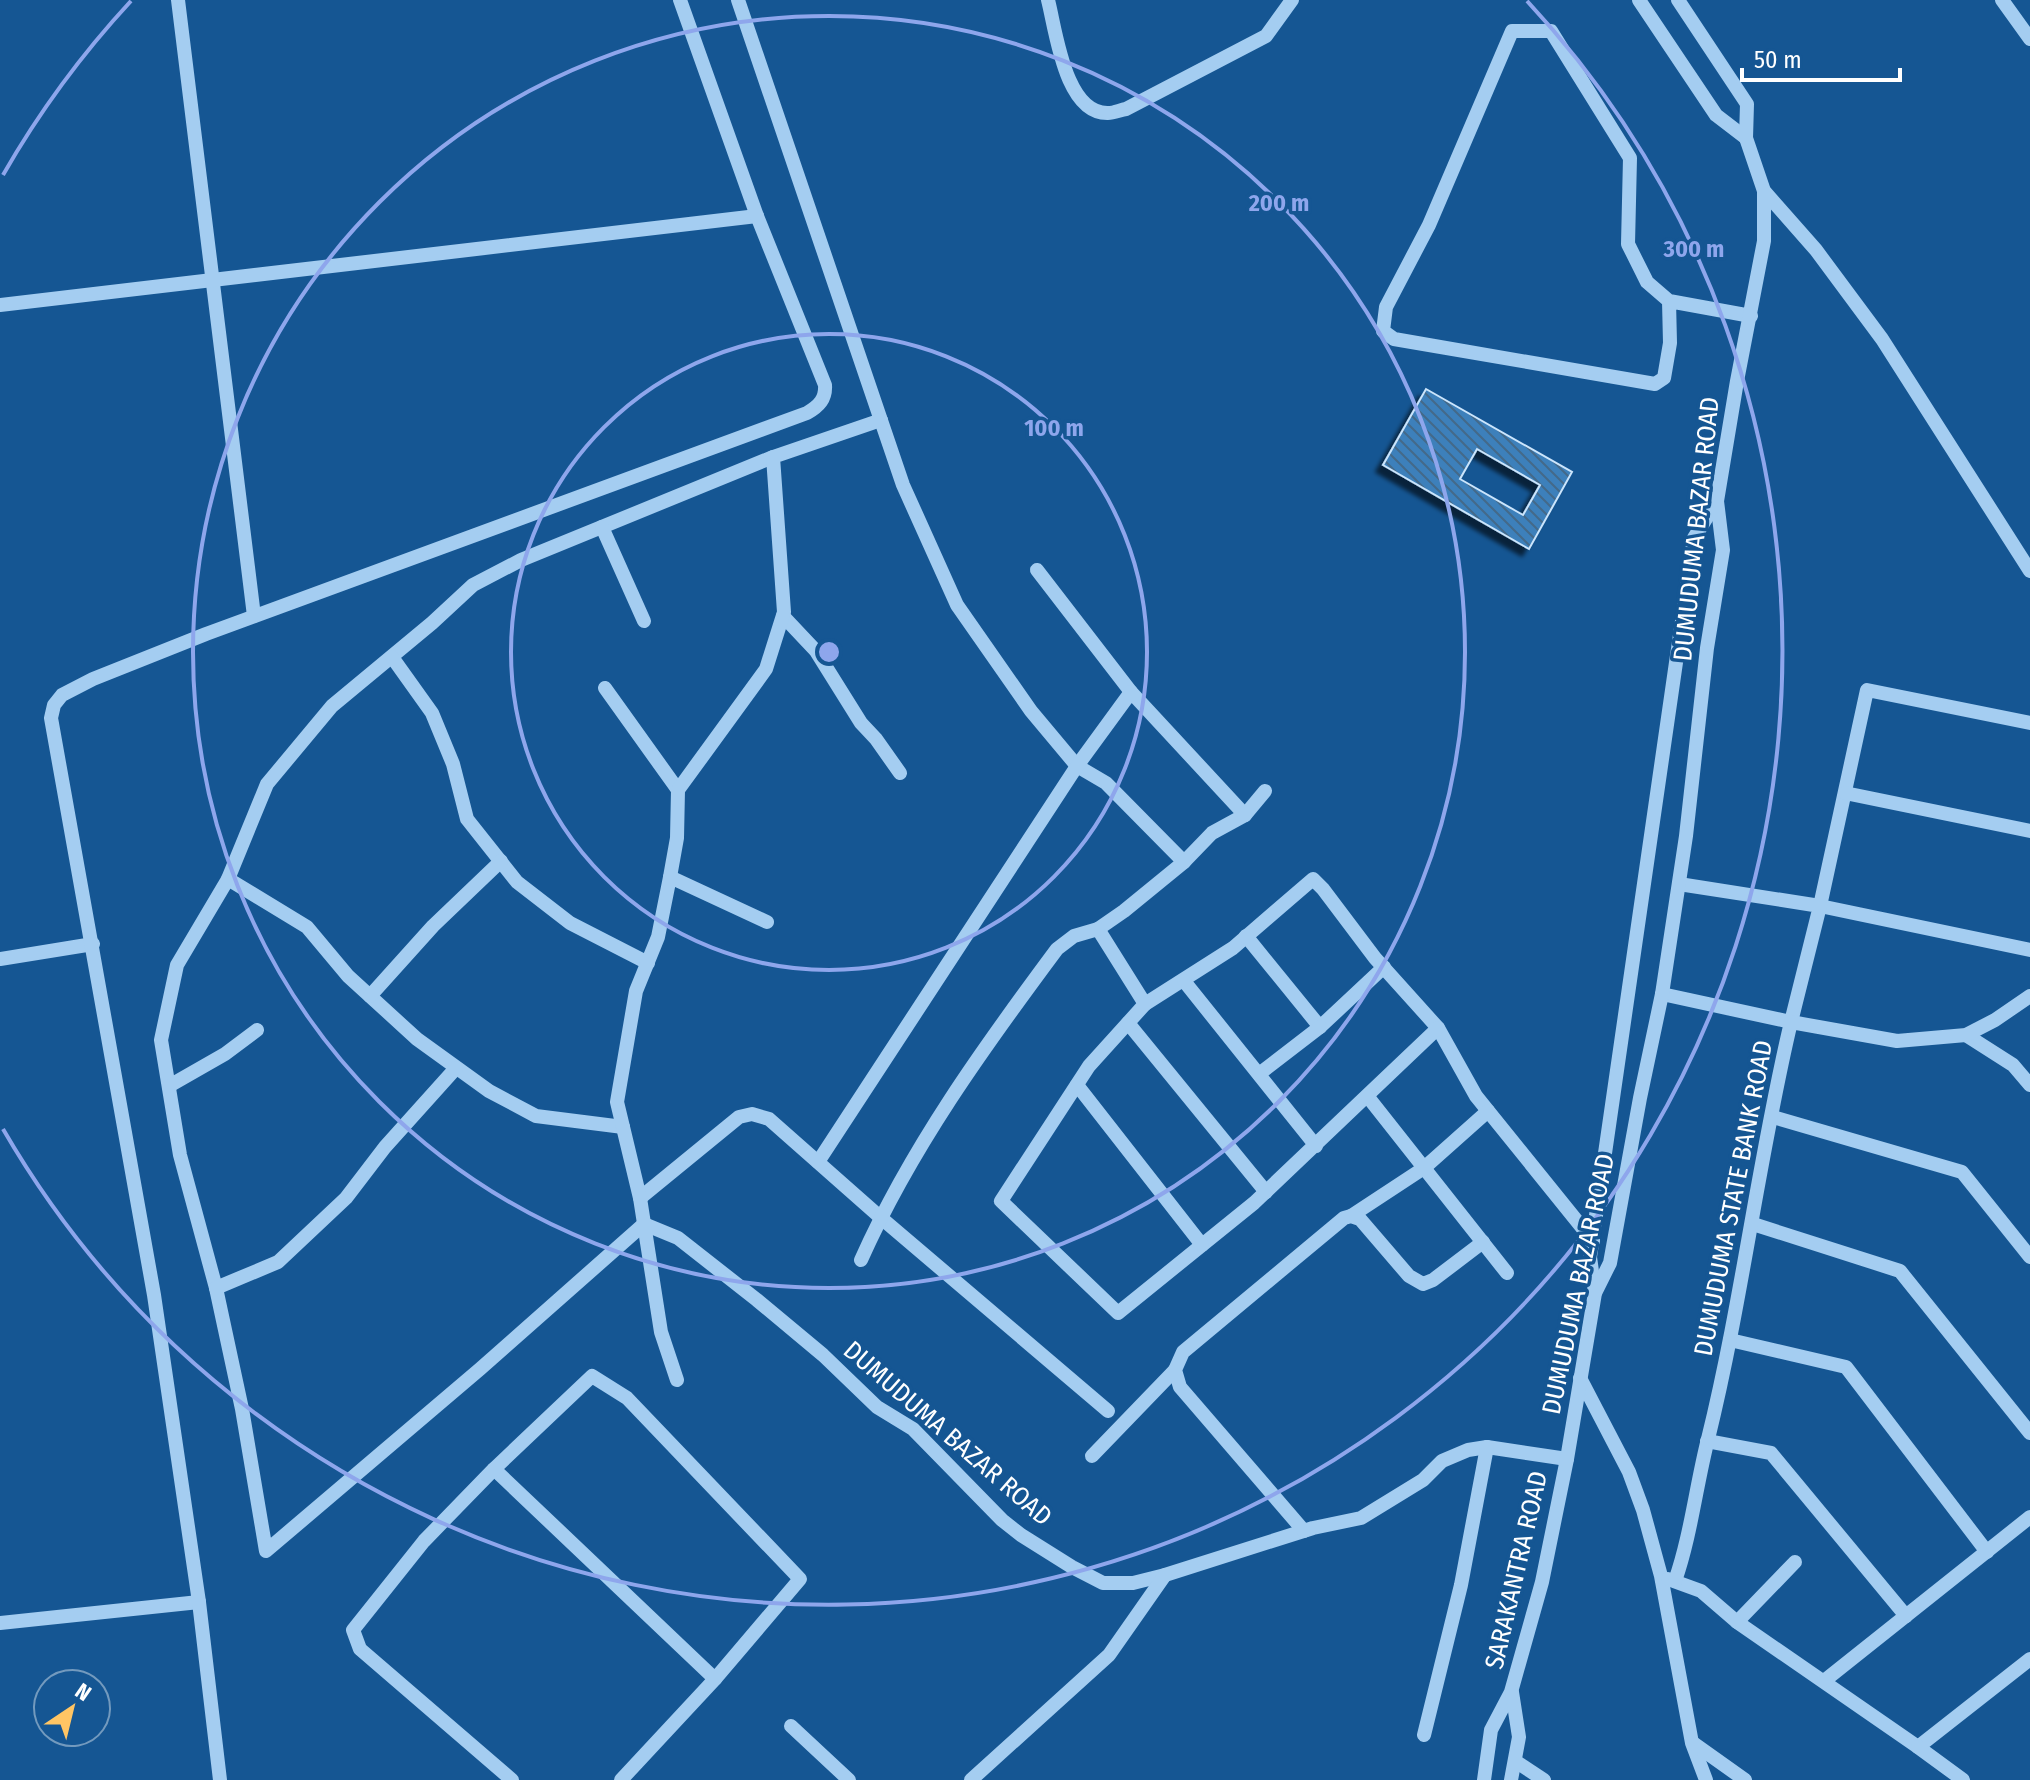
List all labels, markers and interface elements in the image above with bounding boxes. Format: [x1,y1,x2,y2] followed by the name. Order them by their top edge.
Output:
[1742,32,1900,82] scale bar
[1754,46,1802,74] text: 50 m
[1248,189,1309,217] text: 200 m
[1663,235,1724,263] text: 300 m
[1667,395,1726,663] street label: DUMUDUMA BAZAR ROAD
[1024,414,1084,442] text: 100 m
[815,638,843,666] centre of rings
[1688,1038,1779,1359] street label: DUMUDUMA STATE BANK ROAD
[1536,1151,1621,1417] street label: DUMUDUMA BAZAR ROAD
[837,1335,1058,1532] street label: DUMUDUMA BAZAR ROAD
[1479,1468,1554,1672] street label: SARAKANTRA ROAD
[32,1668,112,1748] north arrow
[70,1677,96,1707] text: N

